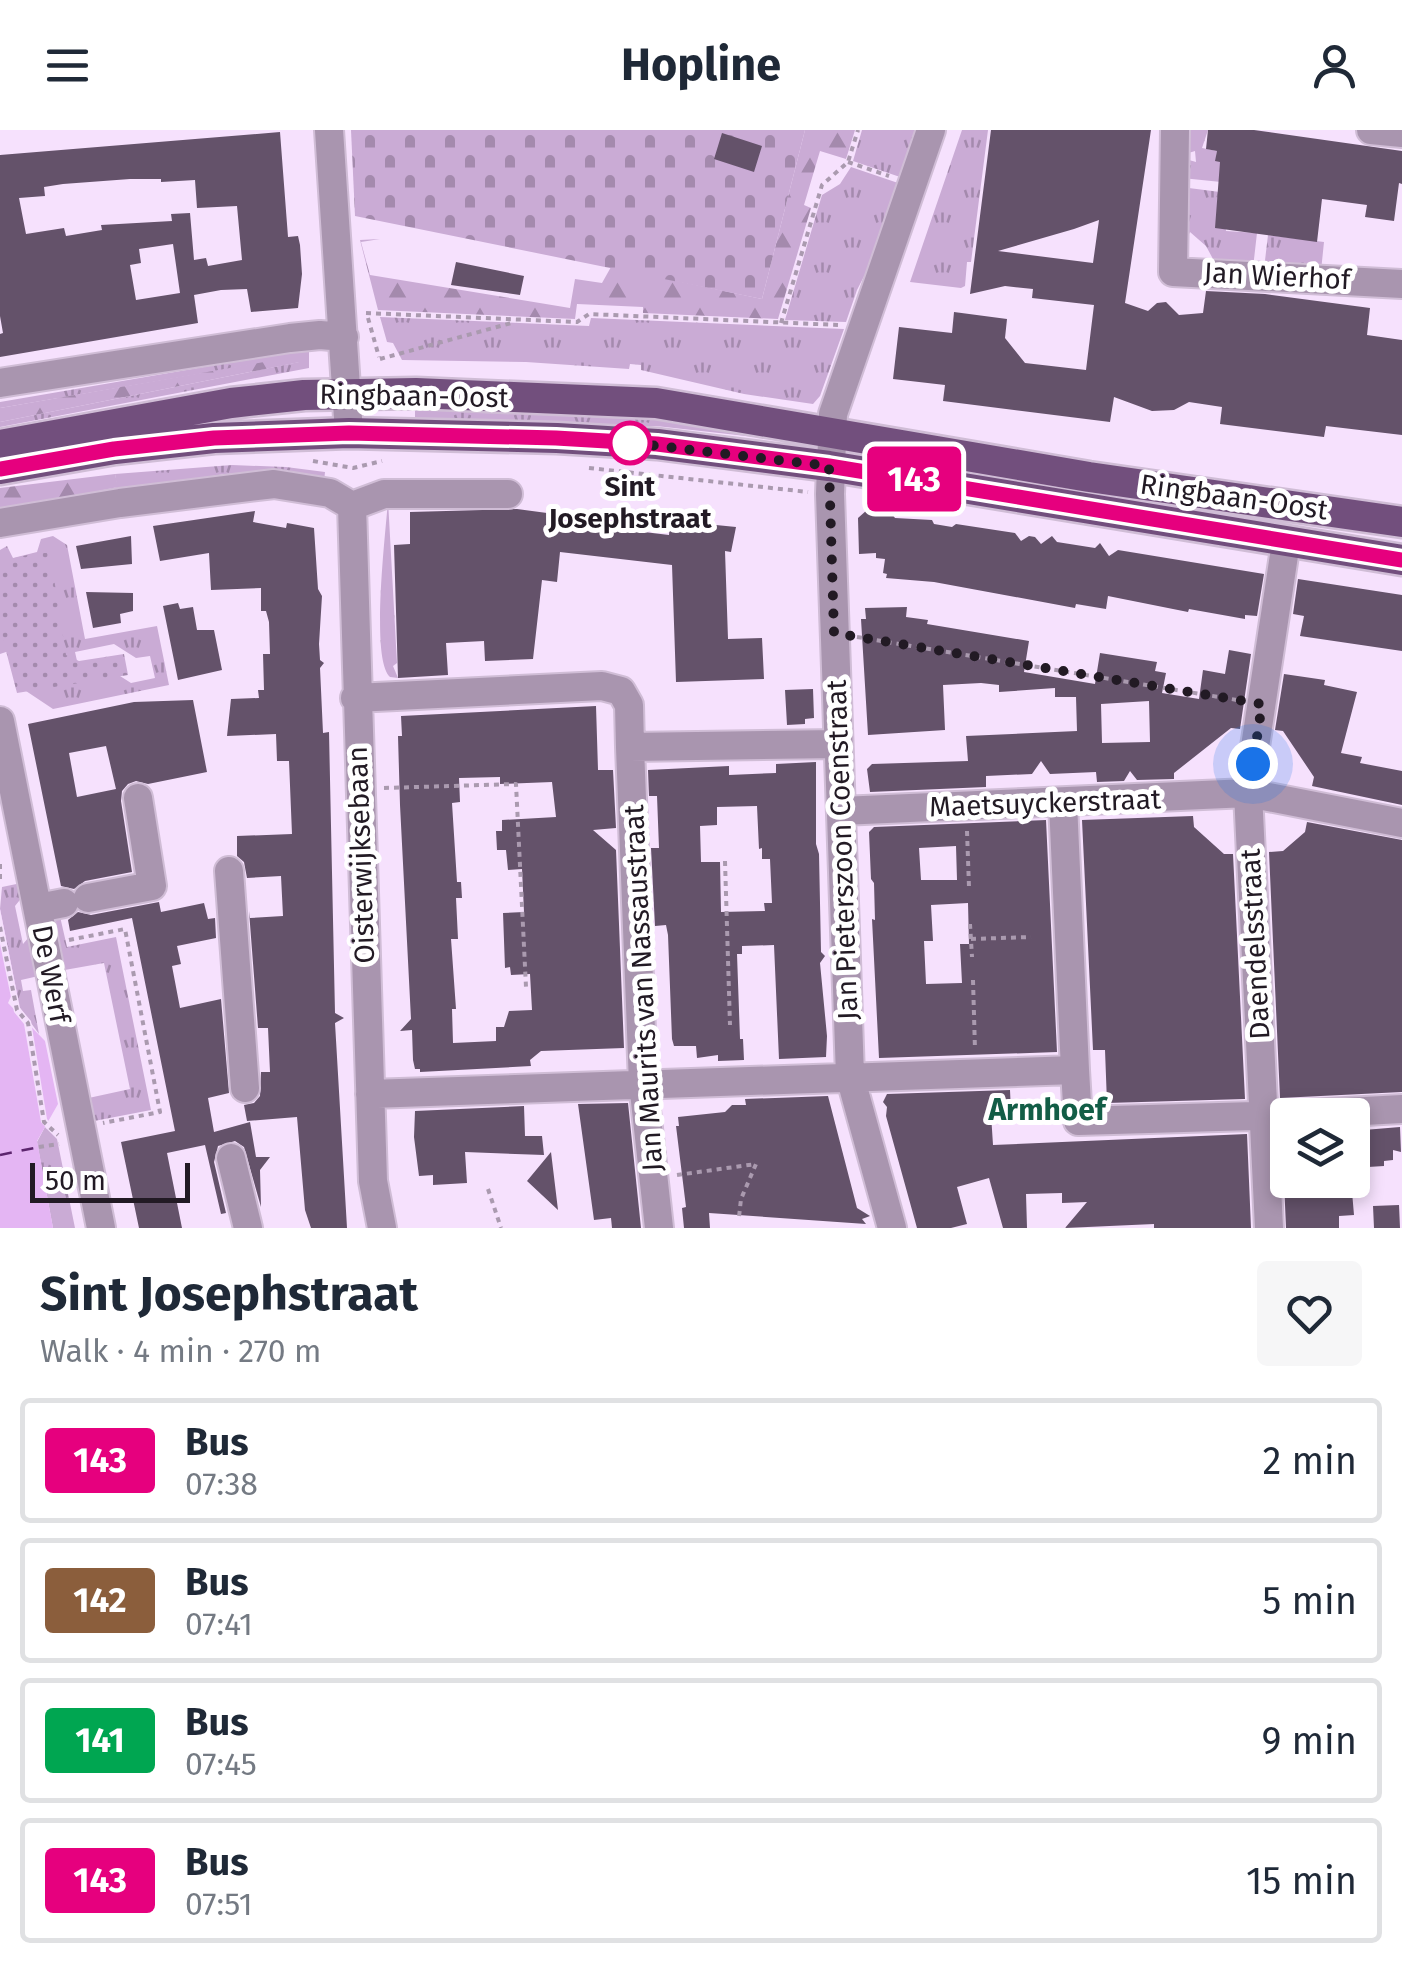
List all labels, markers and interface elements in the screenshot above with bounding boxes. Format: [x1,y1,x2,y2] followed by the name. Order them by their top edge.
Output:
[40,38,95,93] icon: menu
[621,38,781,92] text: Hopline
[1307,38,1362,93] icon: person
[1203,256,1354,296] street label: Jan Wierhof
[319,378,510,414] street label: Ringbaan-Oost
[609,422,651,464] marker: Sint Josephstraat
[856,446,972,512] line badge: 143
[887,458,941,500] text: 143
[1138,468,1331,527] street label: Ringbaan-Oost
[547,470,713,535] place label: Sint Josephstraat
[820,678,864,1021] street label: Jan Pieterszoon Coenstraat
[1228,739,1278,789] your location
[341,746,381,964] street label: Oisterwijksebaan
[929,782,1162,824] street label: Maetsuyckerstraat
[617,803,669,1172] street label: Jan Maurits van Nassaustraat
[1233,847,1276,1040] street label: Daendelsstraat
[25,922,77,1028] street label: De Werf
[987,1092,1108,1128] district label: Armhoef
[1270,1098,1370,1198] map controls
[1270,1098,1370,1198] button: layers
[30,1158,190,1202] scale bar
[45,1164,106,1197] text: 50 m
[1257,1261,1362,1366] button: heart
[40,1265,418,1323] text: Sint Josephstraat
[40,1332,321,1370] text: Walk · 4 min · 270 m
[185,1419,249,1465] text: Bus
[1263,1438,1357,1484] text: 2 min
[73,1439,127,1481] text: 143
[185,1465,258,1503] text: 07:38
[185,1559,249,1605] text: Bus
[1262,1578,1357,1624] text: 5 min
[73,1579,127,1621] text: 142
[185,1605,253,1643] text: 07:41
[185,1699,249,1745] text: Bus
[1261,1718,1357,1764] text: 9 min
[75,1719,125,1761] text: 141
[185,1745,257,1783] text: 07:45
[185,1839,249,1885] text: Bus
[1246,1858,1357,1904] text: 15 min
[73,1859,127,1901] text: 143
[185,1885,253,1923] text: 07:51

